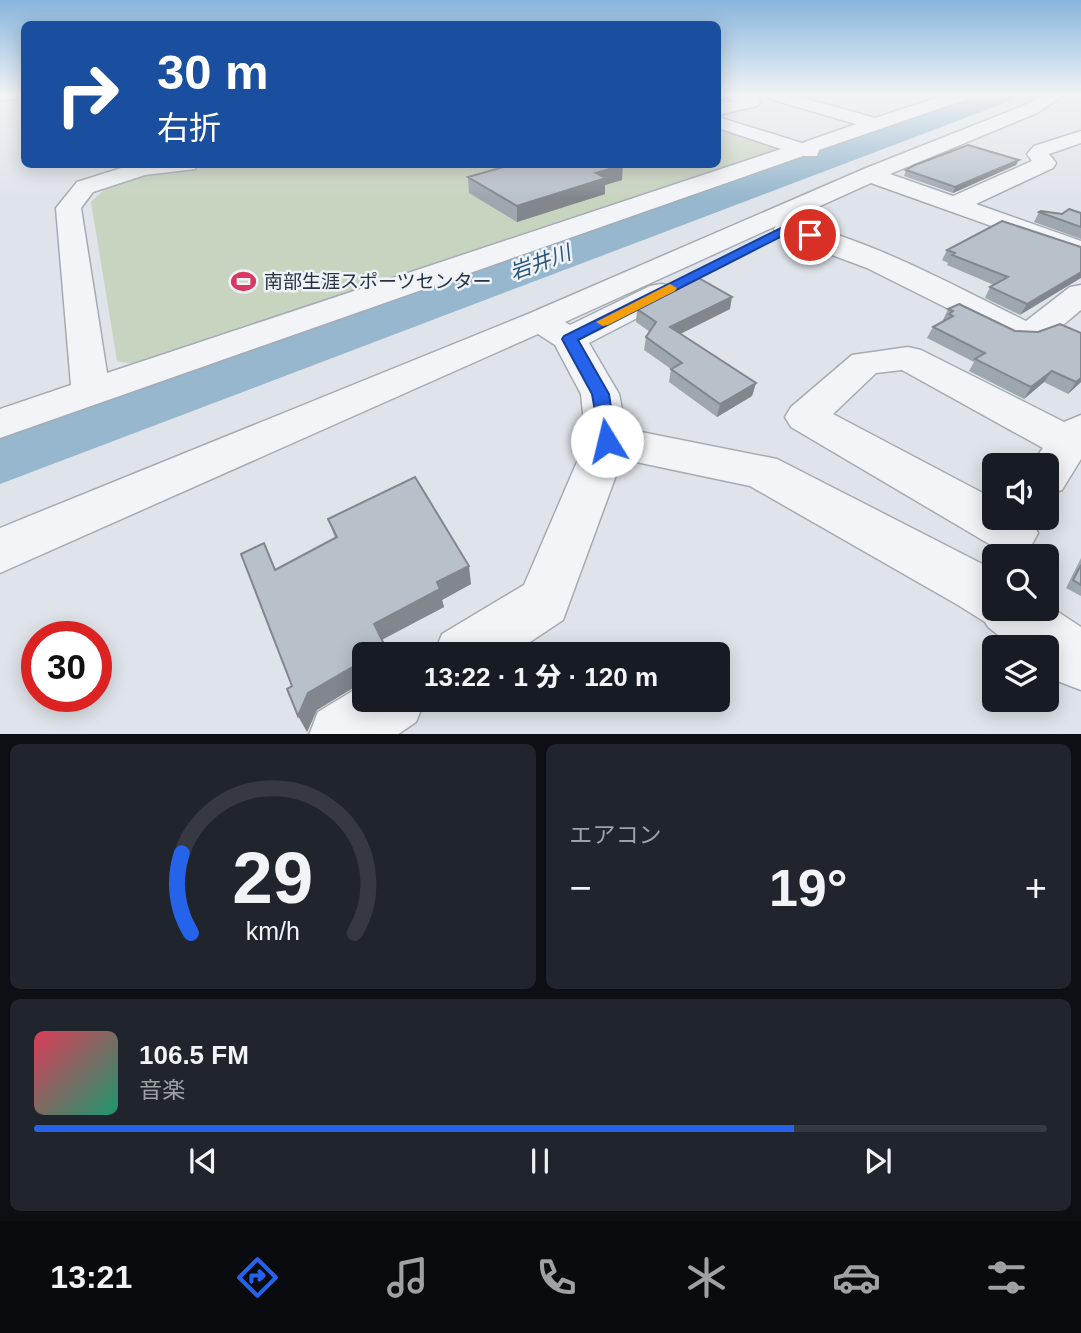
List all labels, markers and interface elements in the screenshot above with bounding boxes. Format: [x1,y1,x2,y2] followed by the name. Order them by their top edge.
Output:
[157,45,269,99] text: 30 m
[42,49,133,140] icon: right
[157,110,221,146] text: 右折
[780,205,840,265] pin
[791,216,829,254] icon: arrive
[506,240,575,284] water label: 岩井川
[230,267,258,295] sports icon: 南部生涯スポーツセンター
[264,271,492,292] place label: 南部生涯スポーツセンター
[570,404,644,478] position arrow
[982,453,1059,712] map controls
[982,453,1059,530] button: sound
[982,544,1059,621] button: search
[21,621,112,712] speed limit sign: 30
[982,635,1059,712] button: layers
[424,662,658,692] text: 13:22 · 1 分 · 120 m
[570,822,662,848] text: エアコン
[232,837,313,918] text: 29
[769,859,848,917] text: 19°
[570,867,592,909] text: −
[1025,867,1047,909] text: +
[246,916,300,944] text: km/h
[139,1040,249,1070] text: 106.5 FM
[139,1077,185,1103] text: 音楽
[184,1142,222,1180] icon: previous
[521,1142,559,1180] icon: pause
[859,1142,897,1180] icon: next
[233,1253,282,1302] icon: directions
[383,1253,432,1302] icon: music
[532,1253,581,1302] icon: phone
[682,1253,731,1302] icon: climate
[832,1253,881,1302] icon: car
[982,1253,1031,1302] icon: filters
[50,1259,132,1295] text: 13:21

